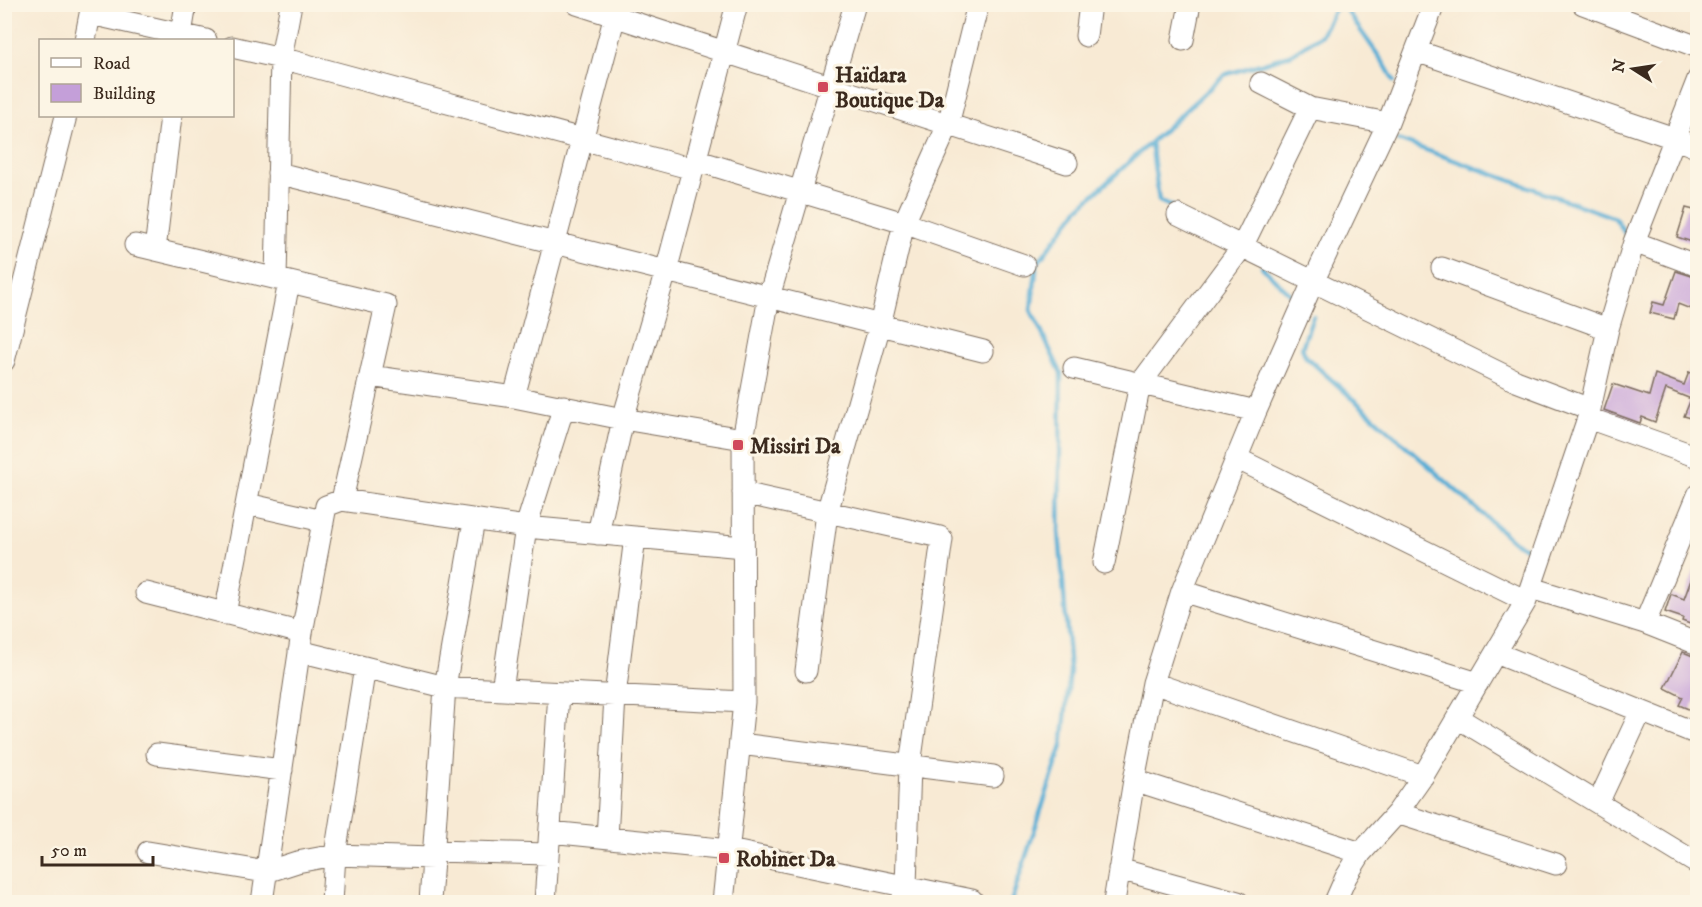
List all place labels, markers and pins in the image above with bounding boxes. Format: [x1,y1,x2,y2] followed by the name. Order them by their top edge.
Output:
[835,62,945,114] place label: Haïdara Boutique Da
[816,80,830,94] marker: Haïdara Boutique Da
[750,433,841,460] place label: Missiri Da
[731,438,745,452] marker: Missiri Da
[736,846,836,873] place label: Robinet Da
[717,851,731,865] marker: Robinet Da

